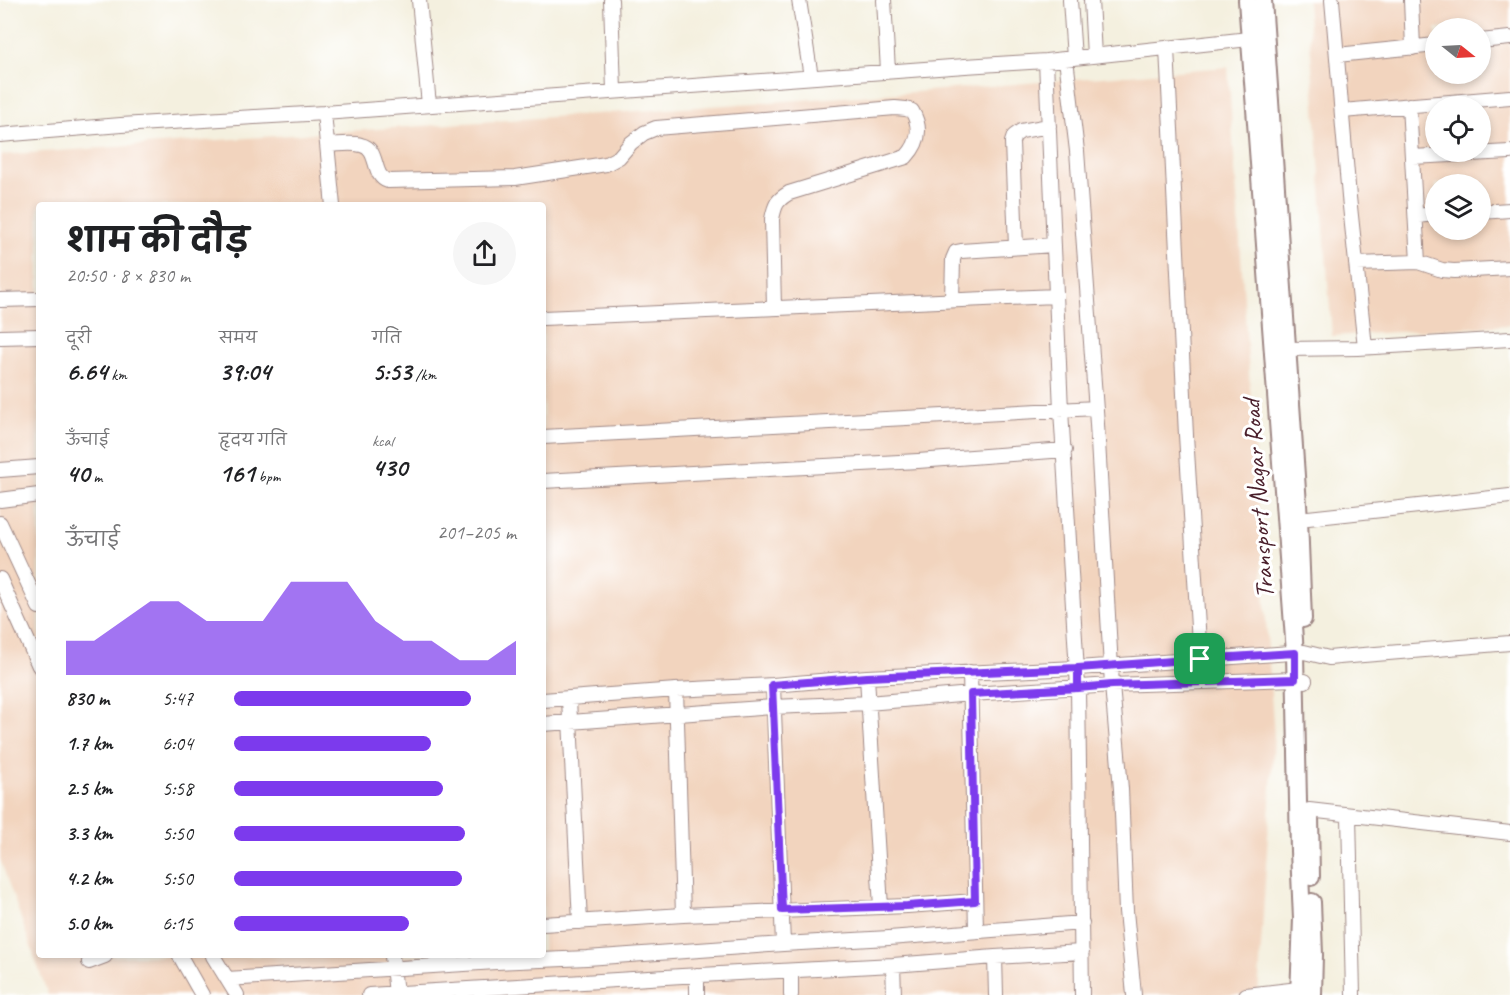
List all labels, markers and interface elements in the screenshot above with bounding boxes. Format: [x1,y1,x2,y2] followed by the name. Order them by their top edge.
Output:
[1425,18,1491,84] north arrow
[1425,18,1491,240] map controls
[1425,96,1491,162] button: locate
[1425,174,1491,240] button: layers
[66,219,249,261] text: शाम की दौड़
[453,222,516,285] button: share
[66,263,190,288] text: 20:50 · 8 × 830 m
[66,328,91,348] text: दूरी
[219,328,257,348] text: समय
[372,328,401,348] text: गति
[66,355,107,388] text: 6.64
[219,355,271,388] text: 39:04
[372,355,411,388] text: 5:53
[107,365,127,385] text: km
[411,365,436,385] text: /km
[1234,394,1281,600] street label: Transport Nagar Road
[66,430,109,450] text: ऊँचाई
[219,430,287,450] text: हृदय गति
[372,431,393,451] text: kcal
[372,451,407,484] text: 430
[66,457,89,490] text: 40
[219,457,255,490] text: 161
[89,467,102,487] text: m
[255,467,281,487] text: bpm
[437,520,516,545] text: 201–205 m
[66,527,120,552] text: ऊँचाई
[1174,633,1225,684] pin
[1183,642,1216,675] icon: arrive
[66,686,109,711] text: 830 m
[162,686,193,711] text: 5:47
[66,731,112,756] text: 1.7 km
[162,731,193,756] text: 6:04
[66,776,112,801] text: 2.5 km
[162,776,193,801] text: 5:58
[66,821,113,846] text: 3.3 km
[162,821,193,846] text: 5:50
[66,866,113,891] text: 4.2 km
[162,866,193,891] text: 5:50
[66,911,112,936] text: 5.0 km
[162,911,193,936] text: 6:15

